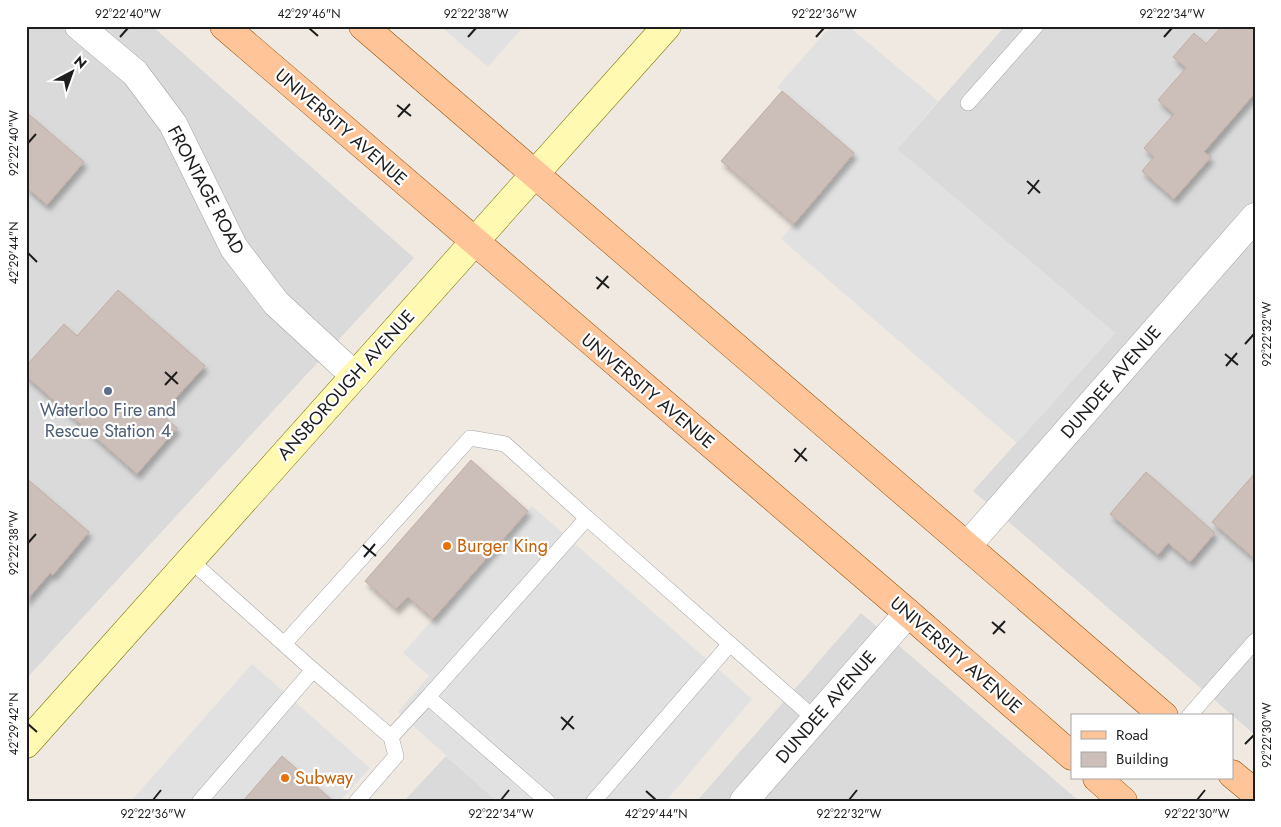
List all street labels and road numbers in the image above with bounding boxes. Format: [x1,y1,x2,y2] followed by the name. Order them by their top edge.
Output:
[269,62,413,192] street label: UNIVERSITY AVENUE
[161,121,251,259] street label: FRONTAGE ROAD
[271,304,421,466] street label: ANSBOROUGH AVENUE
[1055,320,1167,444] street label: DUNDEE AVENUE
[576,327,720,455] street label: UNIVERSITY AVENUE
[884,590,1028,720] street label: UNIVERSITY AVENUE
[770,645,882,769] street label: DUNDEE AVENUE

